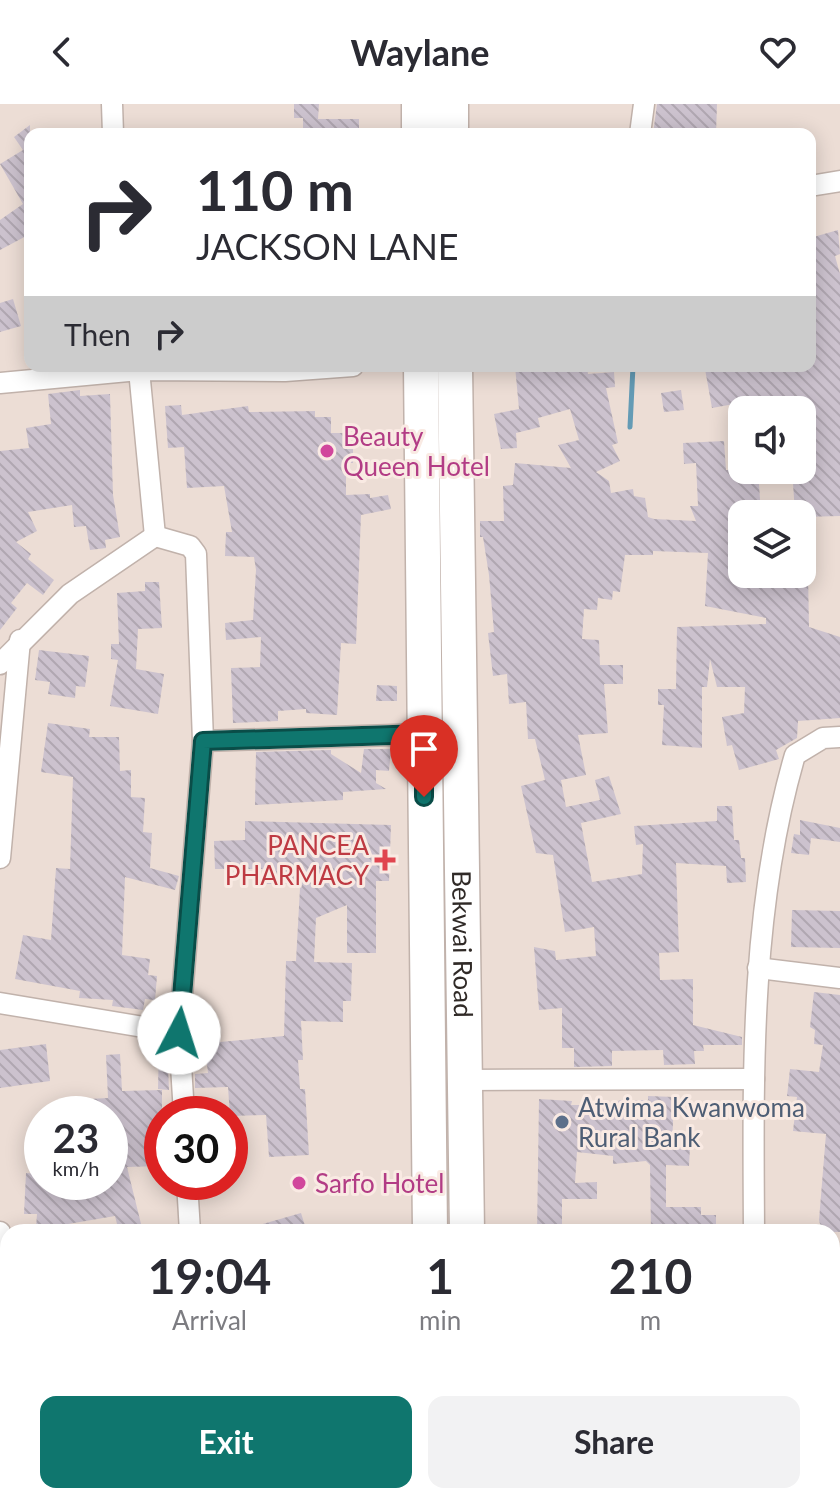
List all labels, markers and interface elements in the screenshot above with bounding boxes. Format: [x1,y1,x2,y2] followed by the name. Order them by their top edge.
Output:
[40,30,84,74] icon: back
[350,30,490,74] text: Waylane
[756,30,800,74] icon: heart
[196,156,354,223] text: 110 m
[64,160,168,264] icon: right
[196,224,459,268] text: JACKSON LANE
[147,312,191,356] icon: right
[64,316,131,352] text: Then
[728,396,816,588] map controls
[728,396,816,484] button: sound
[343,420,490,482] place label: Beauty Queen Hotel
[318,442,336,460] marker: Beauty Queen Hotel
[728,500,816,588] button: layers
[390,715,458,797] pin
[402,727,446,771] icon: arrive
[225,829,370,891] place label: PANCEA PHARMACY
[376,851,394,869] marker: PANCEA PHARMACY
[446,870,480,1018] street label: Bekwai Road
[137,991,221,1075] position arrow
[578,1091,805,1153] place label: Atwima Kwanwoma Rural Bank
[144,1096,248,1200] speed limit sign: 30
[553,1113,571,1131] marker: Atwima Kwanwoma Rural Bank
[53,1114,99,1162] text: 23
[53,1156,99,1180] text: km/h
[315,1167,444,1199] place label: Sarfo Hotel
[290,1174,308,1192] marker: Sarfo Hotel
[148,1247,271,1304] text: 19:04
[426,1247,454,1304] text: 1
[609,1247,692,1304] text: 210
[172,1304,247,1336] text: Arrival
[419,1304,461,1336] text: min
[640,1304,661,1336] text: m
[40,1396,412,1488] button: Exit
[428,1396,800,1488] button: Share

